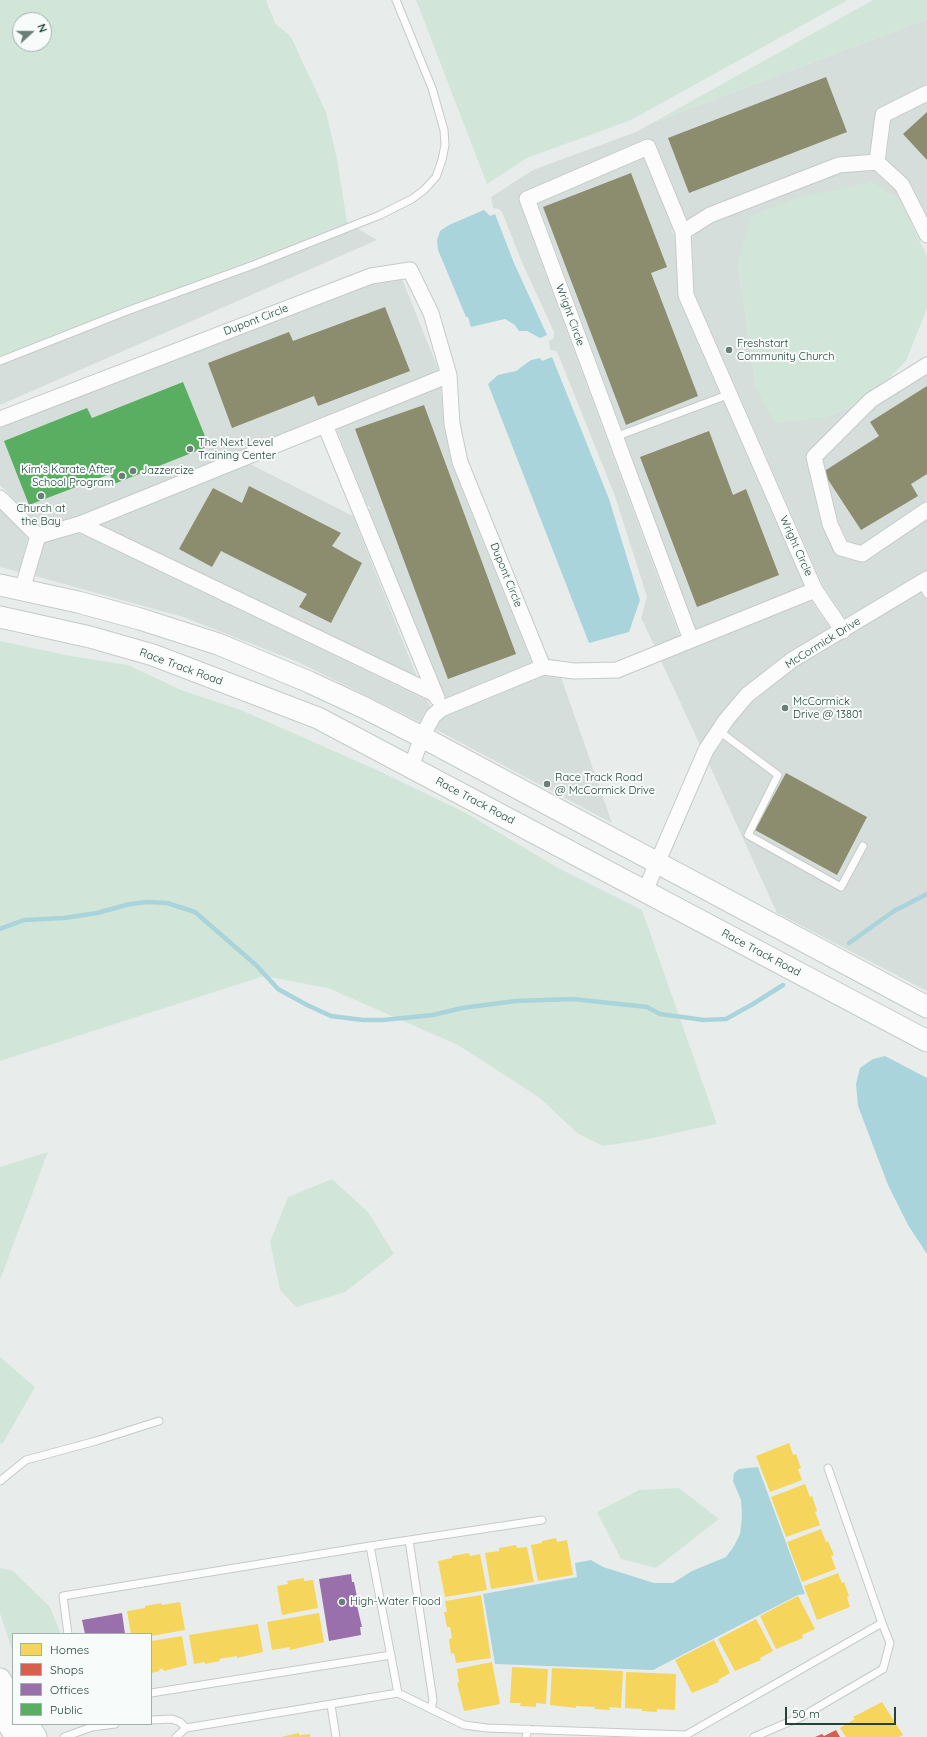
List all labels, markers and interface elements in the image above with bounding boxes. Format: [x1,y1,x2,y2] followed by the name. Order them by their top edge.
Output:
[12,12,52,52] north arrow
[34,22,50,34] text: N
[553,282,587,348] street label: Wright Circle
[222,302,290,338] street label: Dupont Circle
[737,337,834,363] place label: Freshstart Community Church
[724,345,734,355] marker: Freshstart Community Church
[198,436,276,462] place label: The Next Level Training Center
[185,444,195,454] marker: The Next Level Training Center
[21,463,114,489] place label: Kim's Karate After School Program
[141,464,194,478] place label: Jazzercize
[128,466,138,476] marker: Jazzercize
[117,471,127,481] marker: Kim's Karate After School Program
[36,491,46,501] marker: Church at the Bay
[16,502,66,528] place label: Church at the Bay
[777,514,815,578] street label: Wright Circle
[487,541,525,609] street label: Dupont Circle
[783,615,863,671] street label: McCormick Drive
[138,646,224,688] street label: Race Track Road
[793,695,863,721] place label: McCormick Drive @ 13801
[780,703,790,713] marker: McCormick Drive @ 13801
[555,771,655,797] place label: Race Track Road @ McCormick Drive
[433,775,517,827] street label: Race Track Road
[542,779,552,789] marker: Race Track Road @ McCormick Drive
[719,927,803,979] street label: Race Track Road
[350,1595,441,1609] place label: High-Water Flood
[337,1597,347,1607] marker: High-Water Flood
[12,1633,152,1725] legend
[50,1642,89,1657] text: Homes
[50,1662,84,1677] text: Shops
[50,1682,89,1697] text: Offices
[787,1699,898,1725] scale bar
[50,1702,83,1717] text: Public
[792,1706,820,1721] text: 50 m

